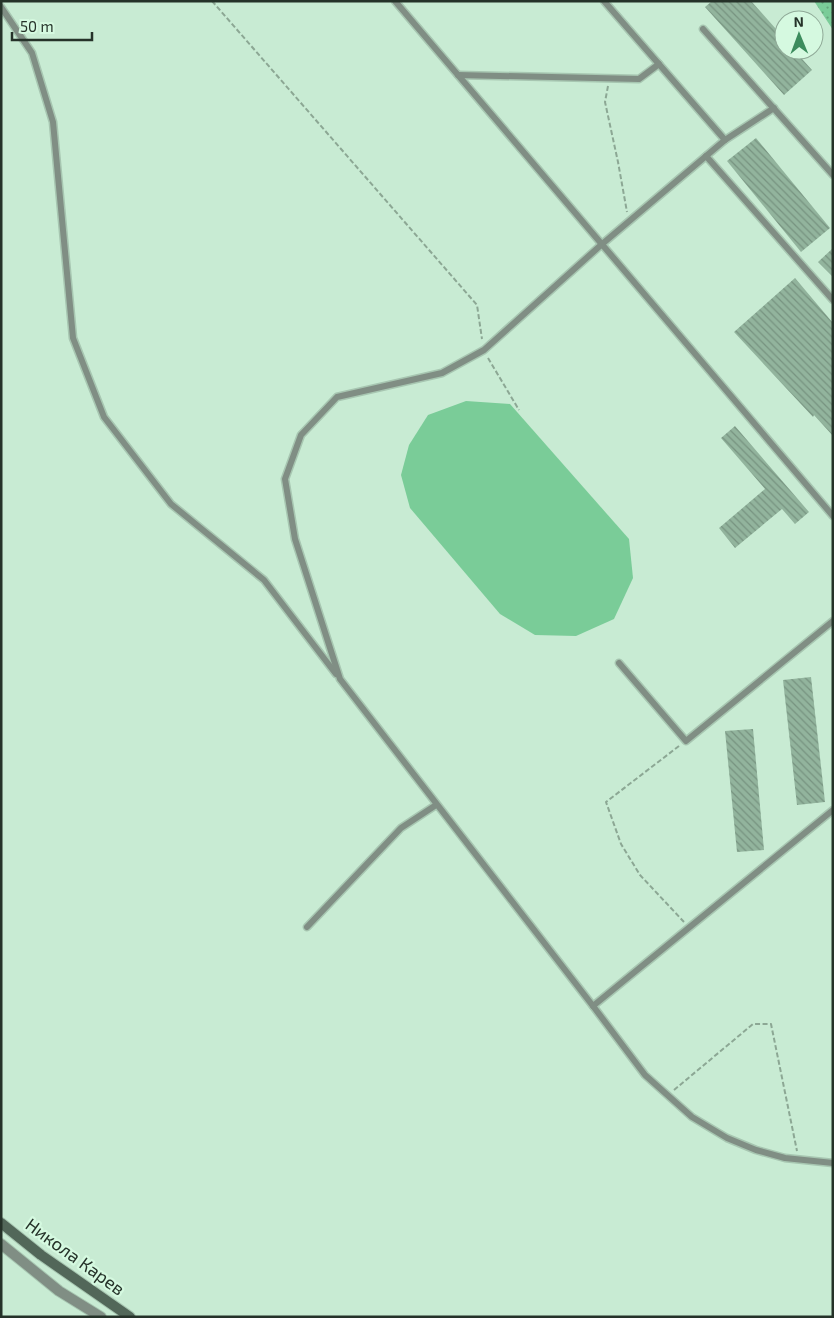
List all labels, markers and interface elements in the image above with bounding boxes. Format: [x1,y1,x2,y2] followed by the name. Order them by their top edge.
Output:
[12,10,92,42] scale bar
[774,10,824,60] north arrow
[794,13,804,30] text: N
[20,17,54,35] text: 50 m
[22,1213,130,1300] street label: Никола Карев

